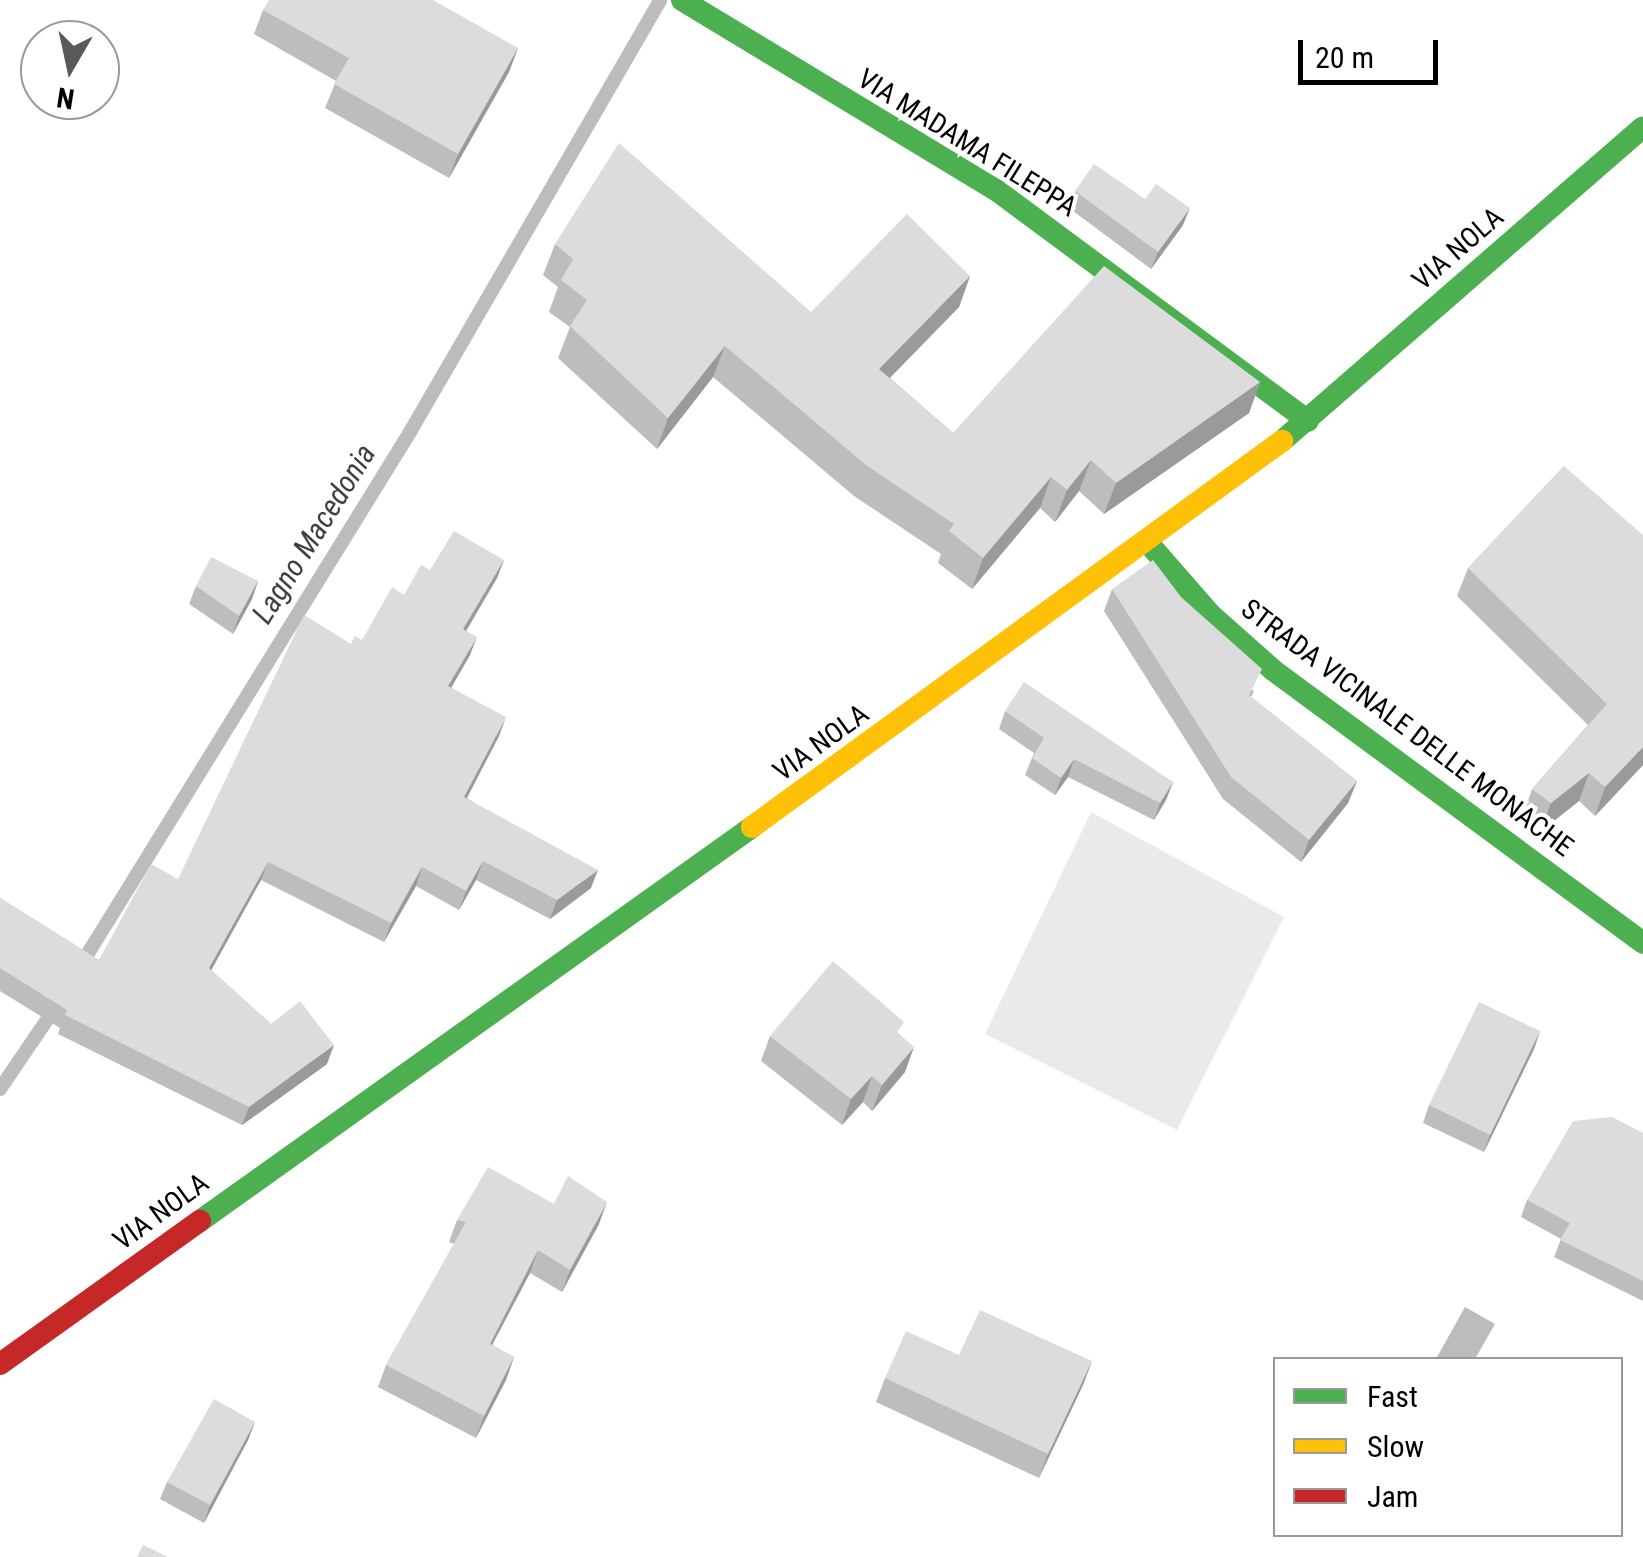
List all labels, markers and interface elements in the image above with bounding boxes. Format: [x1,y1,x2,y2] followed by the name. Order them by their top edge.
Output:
[20,20,120,120] north arrow
[1303,20,1443,82] scale bar
[1315,40,1374,75] text: 20 m
[851,62,1083,224] street label: VIA MADAMA FILEPPA
[54,81,77,116] text: N
[1406,200,1510,298] street label: VIA NOLA
[245,438,383,630] water label: Lagno Macedonia
[1234,592,1580,864] street label: STRADA VICINALE DELLE MONACHE
[767,697,875,789] street label: VIA NOLA
[107,1166,215,1258] street label: VIA NOLA
[1273,1357,1623,1537] legend
[1367,1379,1418,1414] text: Fast
[1367,1429,1424,1464] text: Slow
[1367,1479,1418,1514] text: Jam

